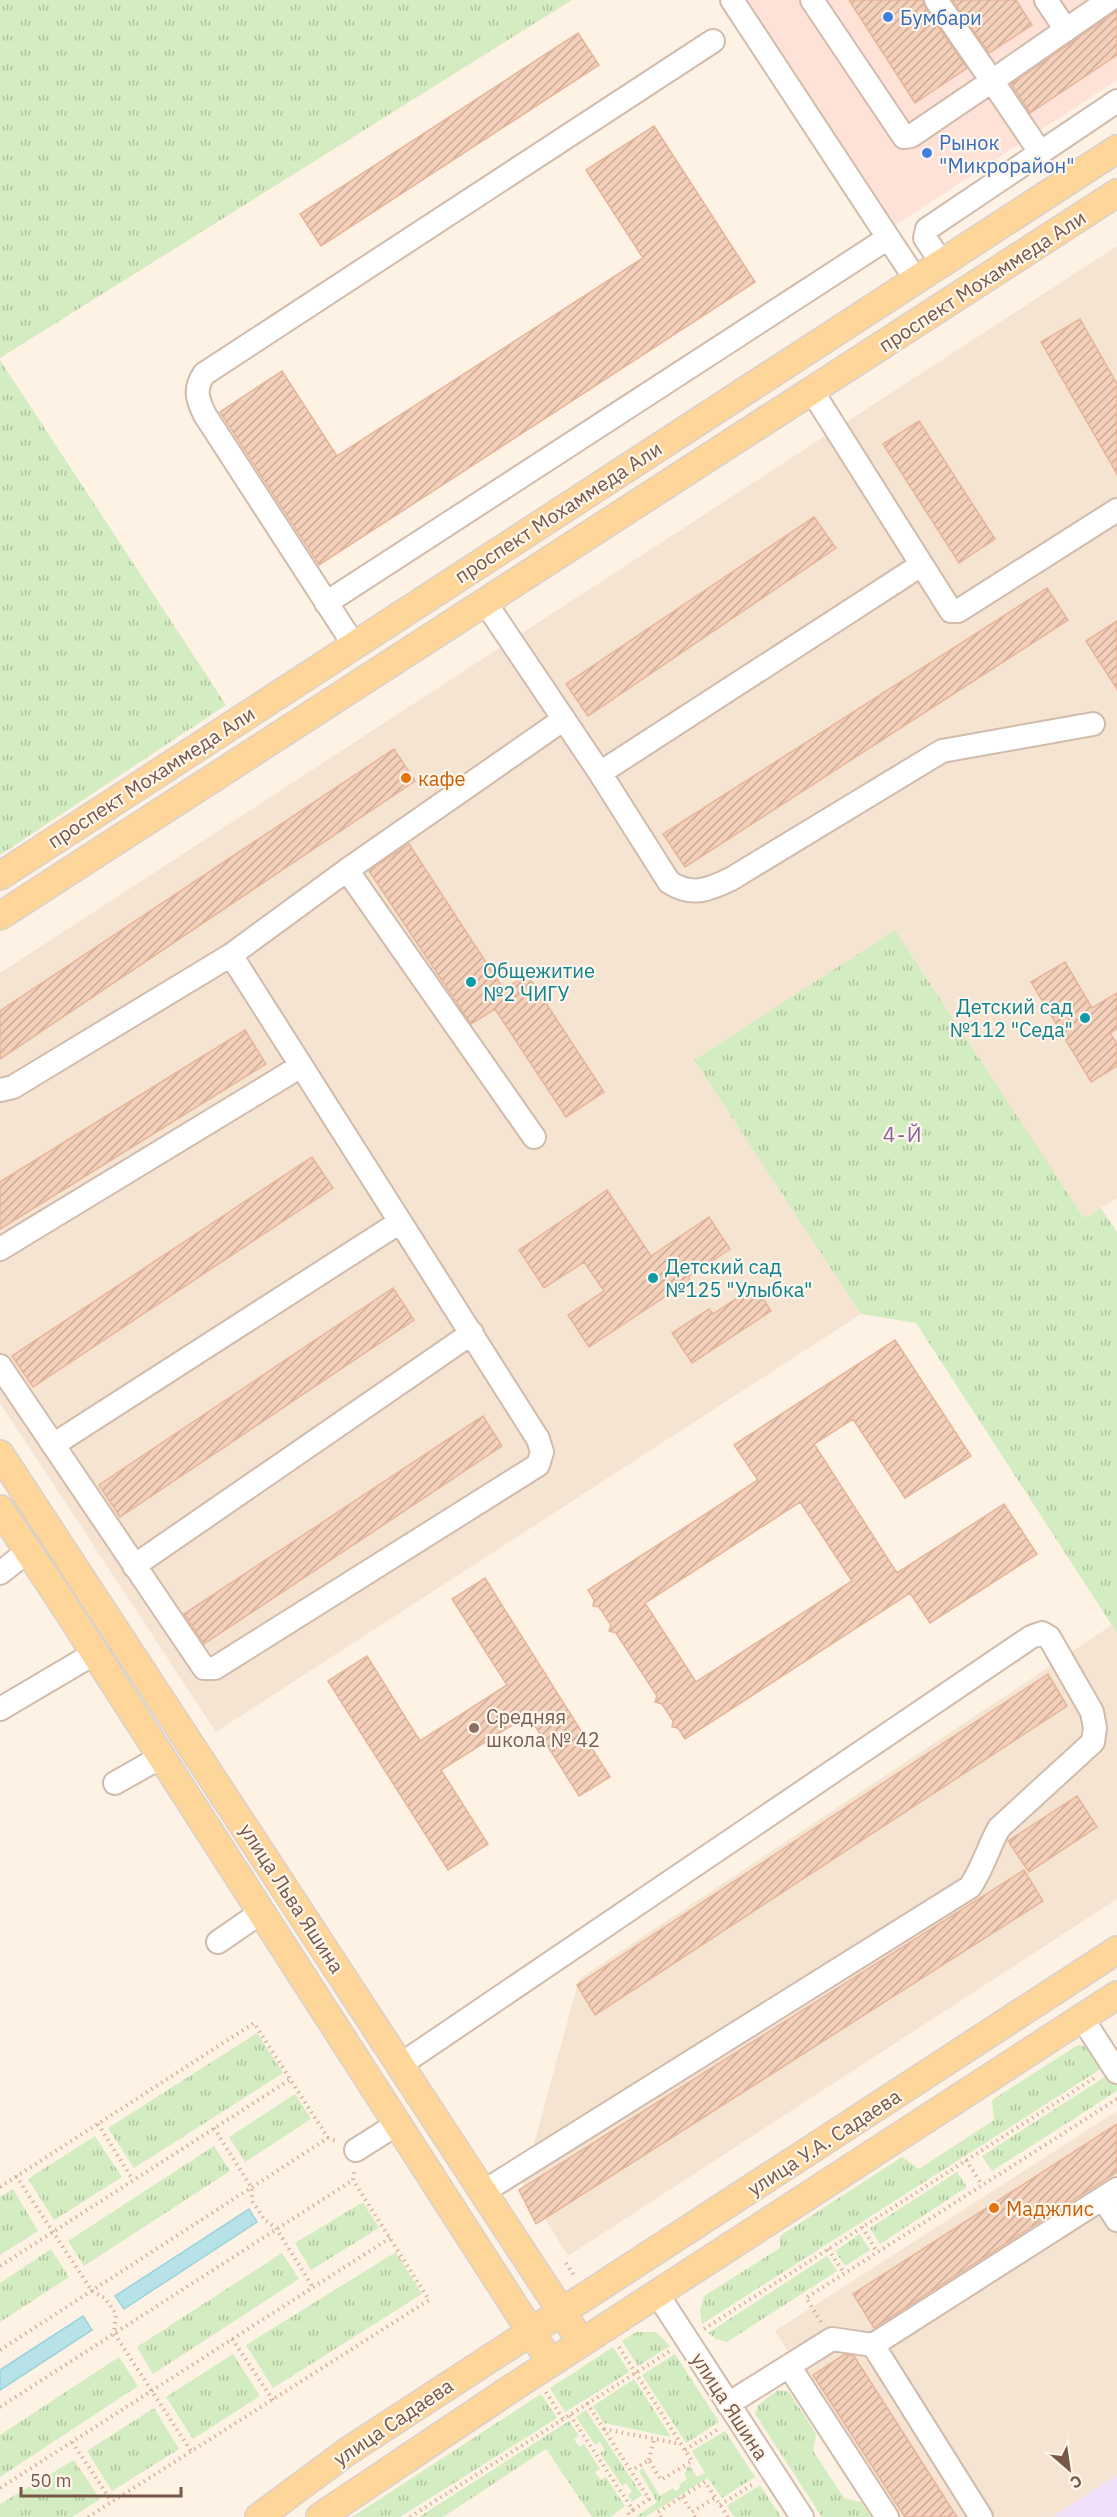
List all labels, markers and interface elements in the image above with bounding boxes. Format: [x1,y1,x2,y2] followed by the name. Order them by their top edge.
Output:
[900,4,982,31] place label: Бумбари
[881,10,895,24] marker: Бумбари
[939,129,1075,179] place label: Рынок "Микрорайон"
[920,146,934,160] marker: Рынок "Микрорайон"
[873,204,1091,358] street label: проспект Мохаммеда Али
[449,435,667,589] street label: проспект Мохаммеда Али
[42,700,260,854] street label: проспект Мохаммеда Али
[418,765,466,792] place label: кафе
[399,771,413,785] marker: кафе
[483,957,595,1007] place label: Общежитие №2 ЧИГУ
[464,975,478,989] marker: Общежитие №2 ЧИГУ
[949,993,1073,1043] place label: Детский сад №112 "Седа"
[1078,1011,1092,1025] marker: Детский сад №112 "Седа"
[883,1120,923,1148] district label: 4-Й
[665,1253,812,1303] place label: Детский сад №125 "Улыбка"
[646,1271,660,1285] marker: Детский сад №125 "Улыбка"
[486,1703,600,1753] place label: Средняя школа № 42
[467,1721,481,1735] marker: Средняя школа № 42
[233,1818,351,1978] street label: улица Льва Яшина
[742,2082,906,2202] street label: улица У.А. Садаева
[1006,2195,1094,2222] place label: Маджлис
[987,2201,1001,2215] marker: Маджлис
[685,2347,775,2465] street label: улица Яшина
[328,2372,458,2472] street label: улица Садаева
[1039,2439,1099,2499] north arrow
[21,2460,182,2498] scale bar
[30,2469,72,2492] text: 50 m
[1067,2471,1086,2493] text: С

